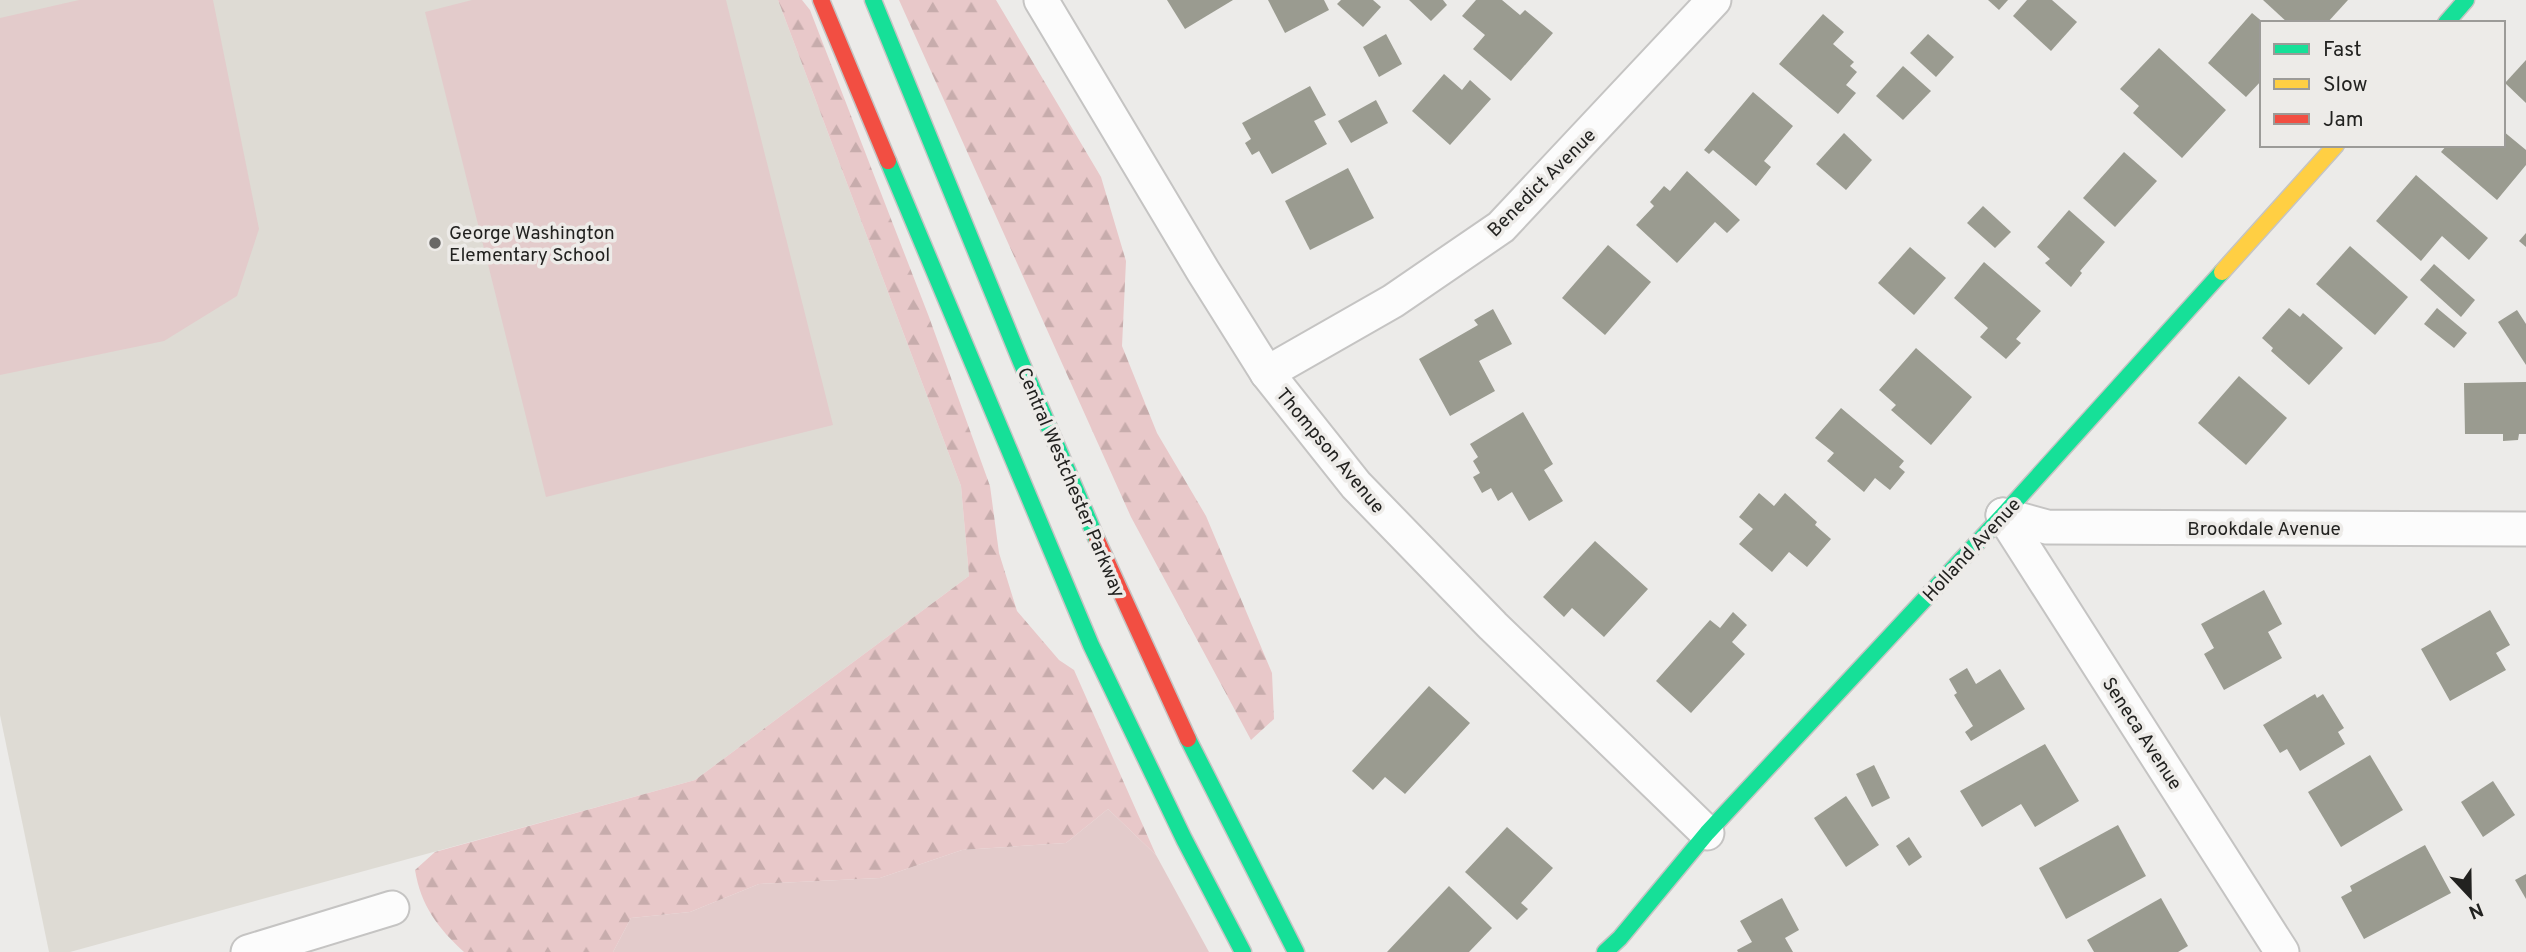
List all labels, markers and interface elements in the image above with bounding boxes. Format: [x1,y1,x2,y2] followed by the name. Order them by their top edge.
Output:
[2260,21,2505,147] legend
[2323,37,2362,64] text: Fast
[2323,72,2368,99] text: Slow
[2323,107,2364,134] text: Jam
[1483,124,1602,243] street label: Benedict Avenue
[449,222,615,268] place label: George Washington Elementary School
[427,235,443,251] marker: George Washington Elementary School
[1011,364,1130,602] street label: Central Westchester Parkway
[1270,384,1389,519] street label: Thompson Avenue
[1918,494,2027,607] street label: Holland Avenue
[2187,518,2341,542] street label: Brookdale Avenue
[2096,673,2187,795] street label: Seneca Avenue
[2435,861,2505,931] north arrow
[2465,896,2486,924] text: N

